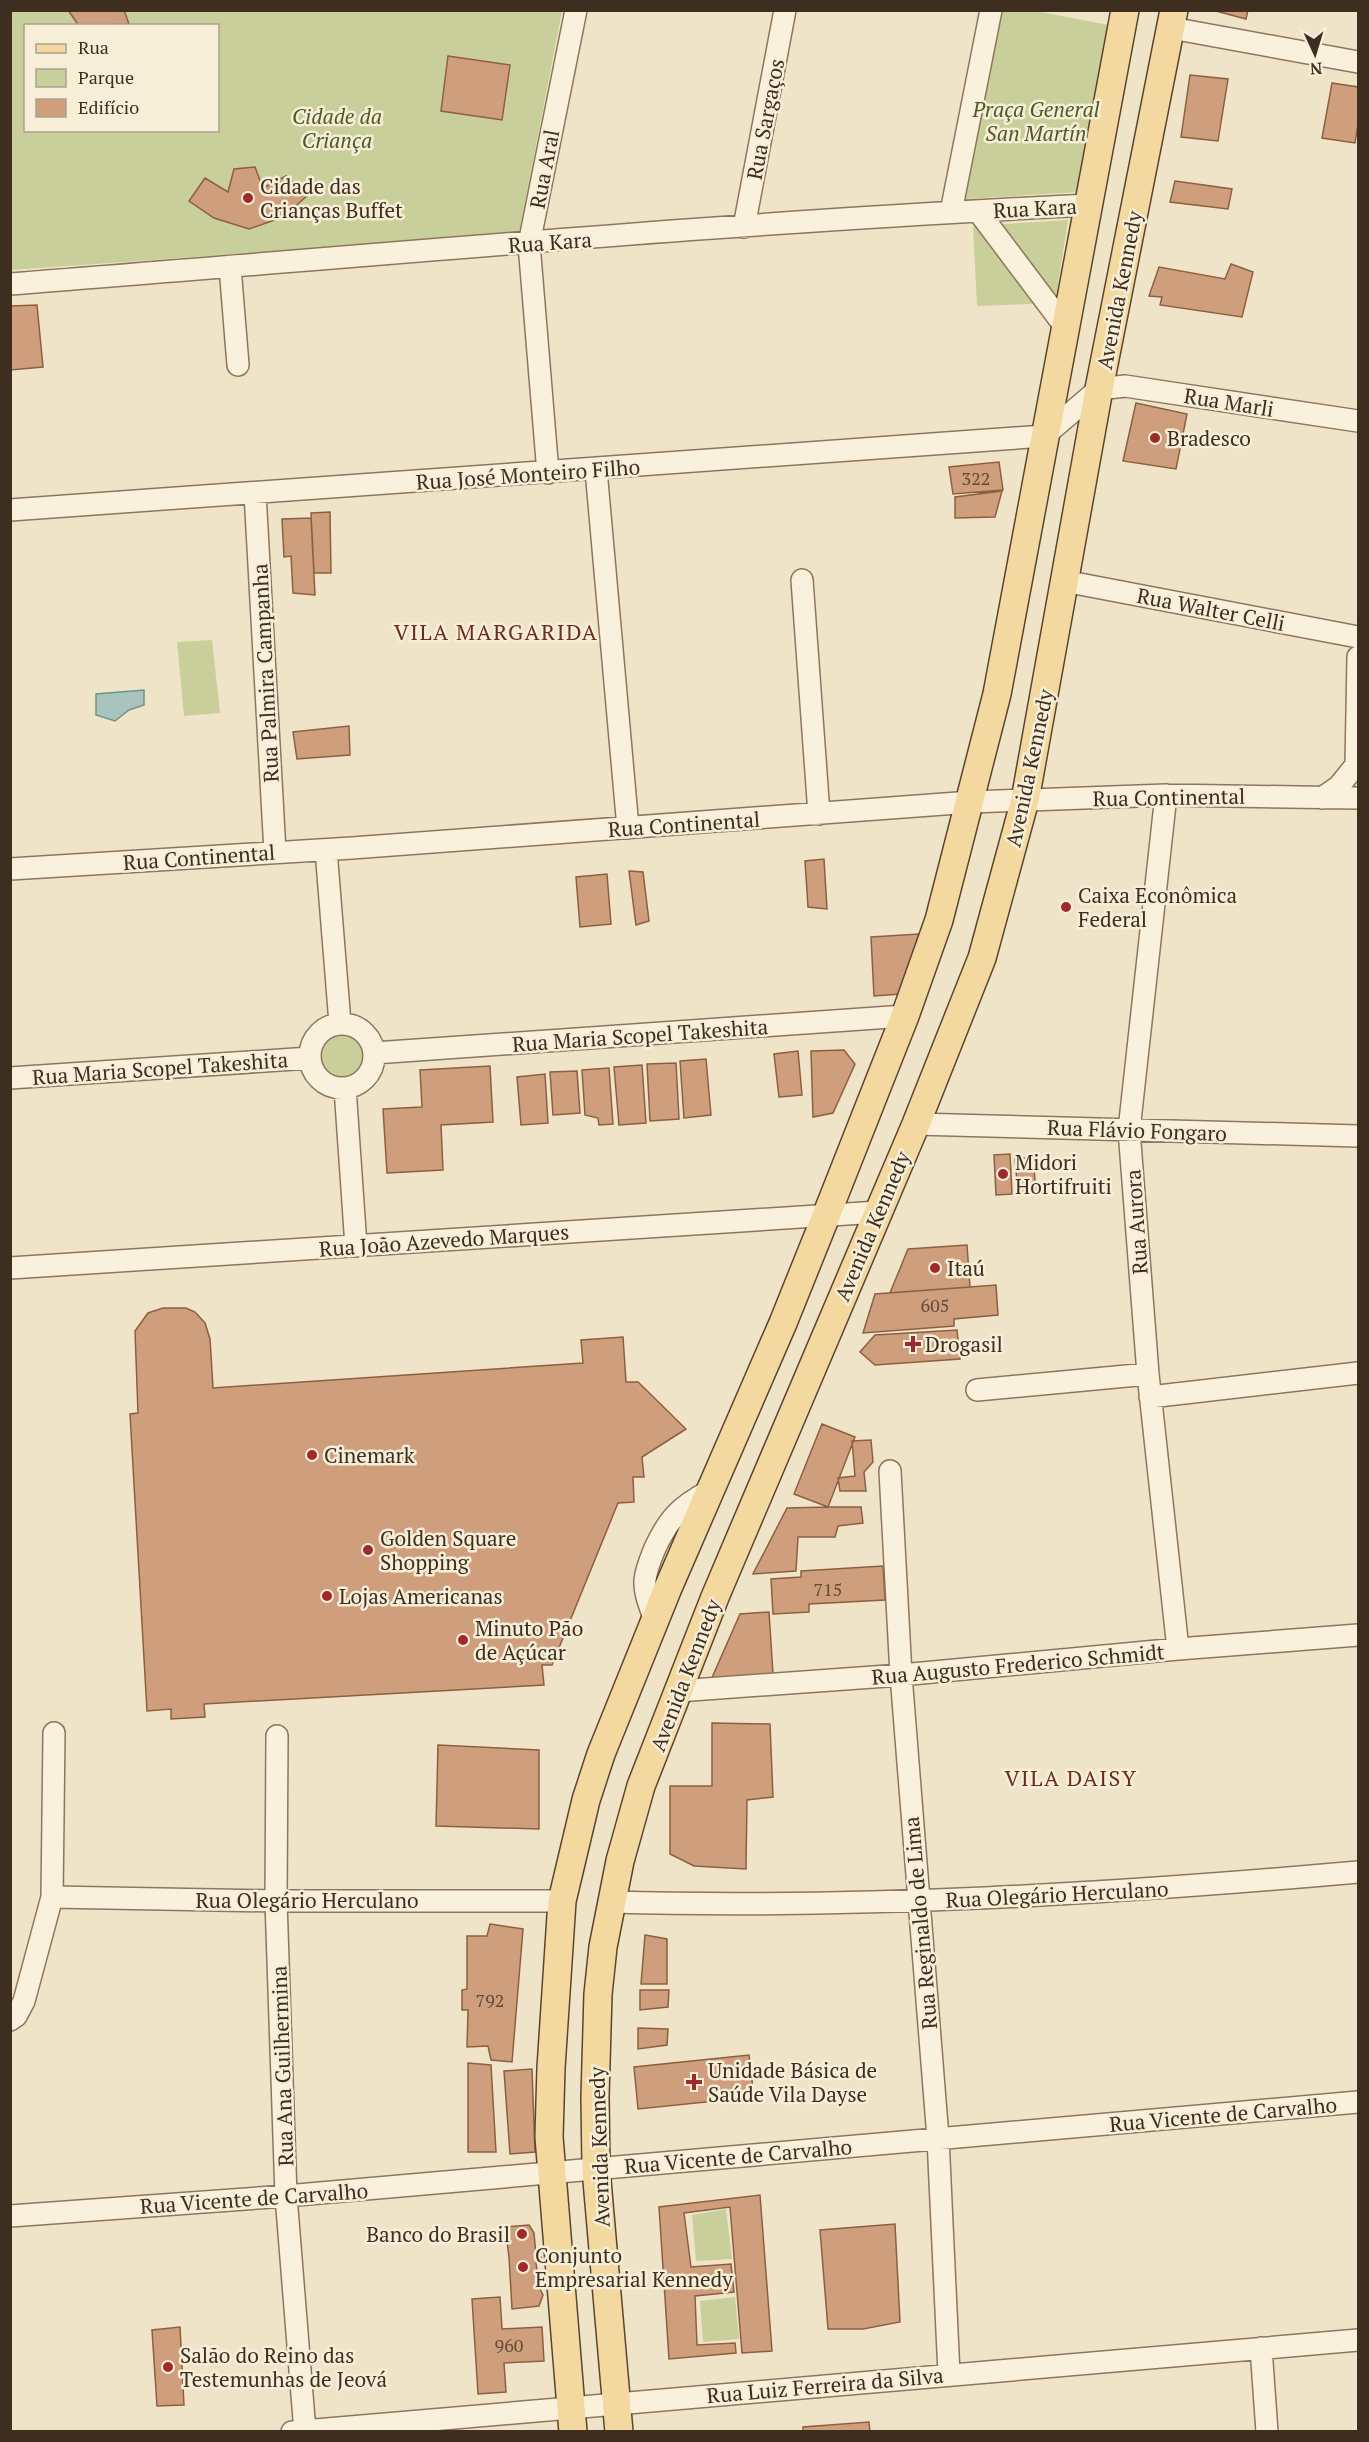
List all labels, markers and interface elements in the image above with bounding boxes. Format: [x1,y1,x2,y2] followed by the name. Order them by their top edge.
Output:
[24,24,219,132] legend
[1285,24,1345,84] north arrow
[78,35,109,59] text: Rua
[740,56,790,182] street label: Rua Sargaços
[1309,58,1323,80] text: N
[78,65,134,89] text: Parque
[78,95,139,119] text: Edifício
[972,95,1100,147] park label: Praça General San Martín
[292,102,382,154] park label: Cidade da Criança
[523,127,565,211] street label: Rua Aral
[260,172,403,224] place label: Cidade das Crianças Buffet
[241,191,255,205] marker: Cidade das Crianças Buffet
[992,192,1078,224] street label: Rua Kara
[1090,208,1148,372] street label: Avenida Kennedy
[507,225,593,259] street label: Rua Kara
[1182,381,1276,423] street label: Rua Marli
[1167,424,1251,452] place label: Bradesco
[1148,431,1162,445] marker: Bradesco
[415,452,641,496] street label: Rua José Monteiro Filho
[962,466,990,490] house number: 322
[245,563,285,783] street label: Rua Palmira Campanha
[1135,581,1287,637] street label: Rua Walter Celli
[394,617,598,646] district label: VILA MARGARIDA
[999,686,1059,850] street label: Avenida Kennedy
[1092,782,1246,812] street label: Rua Continental
[607,805,761,843] street label: Rua Continental
[122,838,276,876] street label: Rua Continental
[1078,881,1238,933] place label: Caixa Econômica Federal
[1059,900,1073,914] marker: Caixa Econômica Federal
[511,1012,769,1058] street label: Rua Maria Scopel Takeshita
[31,1045,289,1091] street label: Rua Maria Scopel Takeshita
[1047,1113,1227,1147] street label: Rua Flávio Fongaro
[828,1146,916,1305] street label: Avenida Kennedy
[1015,1148,1112,1200] place label: Midori Hortifruiti
[996,1167,1010,1181] marker: Midori Hortifruiti
[1118,1168,1154,1276] street label: Rua Aurora
[318,1217,570,1263] street label: Rua João Azevedo Marques
[947,1254,985,1282] place label: Itaú
[928,1261,942,1275] marker: Itaú
[921,1293,949,1317] house number: 605
[925,1330,1003,1358] place label: Drogasil
[906,1337,920,1351] marker: Drogasil
[324,1441,415,1469] place label: Cinemark
[305,1448,319,1462] marker: Cinemark
[380,1524,516,1576] place label: Golden Square Shopping
[361,1543,375,1557] marker: Golden Square Shopping
[814,1577,842,1601] house number: 715
[339,1582,503,1610] place label: Lojas Americanas
[320,1589,334,1603] marker: Lojas Americanas
[643,1595,727,1755] street label: Avenida Kennedy
[475,1614,583,1666] place label: Minuto Pão de Açúcar
[456,1633,470,1647] marker: Minuto Pão de Açúcar
[870,1637,1166,1691] street label: Rua Augusto Frederico Schmidt
[1005,1763,1137,1792] district label: VILA DAISY
[897,1815,943,2031] street label: Rua Reginaldo de Lima
[945,1874,1169,1914] street label: Rua Olegário Herculano
[195,1886,419,1914] street label: Rua Olegário Herculano
[264,1965,299,2167] street label: Rua Ana Guilhermina
[476,1988,504,2012] house number: 792
[708,2056,877,2108] place label: Unidade Básica de Saúde Vila Dayse
[582,2066,616,2228] street label: Avenida Kennedy
[685,2073,703,2091] marker: Unidade Básica de Saúde Vila Dayse
[1108,2090,1338,2138] street label: Rua Vicente de Carvalho
[623,2132,853,2180] street label: Rua Vicente de Carvalho
[139,2176,369,2220] street label: Rua Vicente de Carvalho
[366,2220,510,2248] place label: Banco do Brasil
[515,2227,529,2241] marker: Banco do Brasil
[535,2241,733,2293] place label: Conjunto Empresarial Kennedy
[516,2260,530,2274] marker: Conjunto Empresarial Kennedy
[495,2333,523,2357] house number: 960
[180,2341,387,2393] place label: Salão do Reino das Testemunhas de Jeová
[161,2360,175,2374] marker: Salão do Reino das Testemunhas de Jeová
[705,2361,945,2409] street label: Rua Luiz Ferreira da Silva

